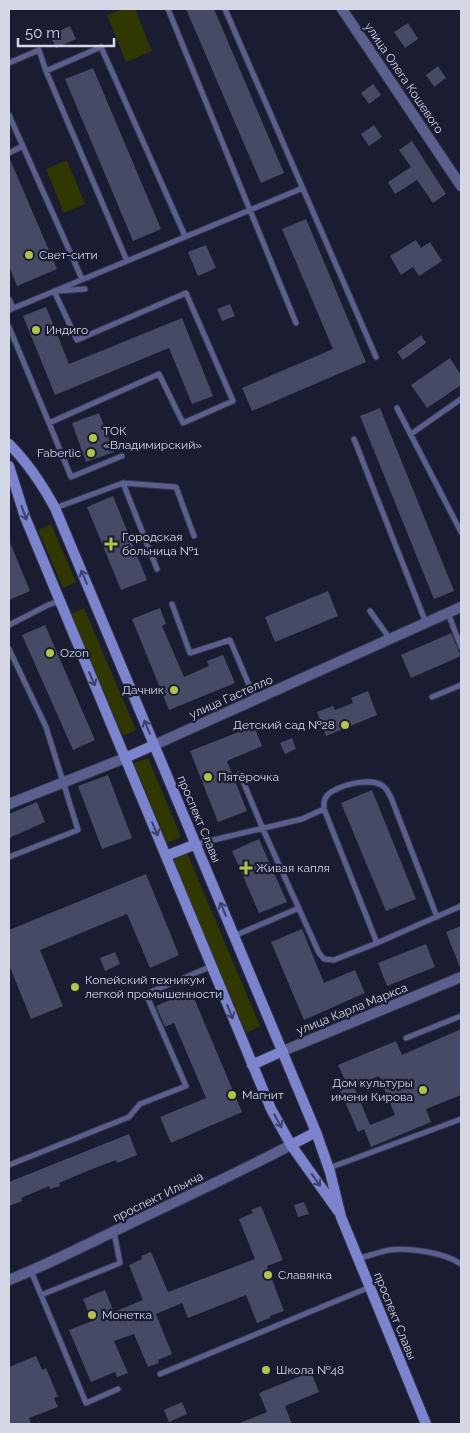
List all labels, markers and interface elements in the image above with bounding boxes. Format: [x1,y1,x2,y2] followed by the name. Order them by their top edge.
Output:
[18,15,114,47] scale bar
[362,20,446,136] street label: улица Олега Кошевого
[25,24,60,42] text: 50 m
[39,248,98,262] place label: Свет-сити
[23,249,35,261] marker: Свет-сити
[46,323,88,337] place label: Индиго
[30,324,42,336] marker: Индиго
[103,424,202,452] place label: ТОК «Владимирский»
[87,432,99,444] marker: ТОК «Владимирский»
[37,446,81,460] place label: Faberlic
[85,447,97,459] marker: Faberlic
[20,504,29,520] one-way arrow
[122,530,199,558] place label: Городская больница №1
[104,537,118,551] marker: Городская больница №1
[79,570,89,585] one-way arrow
[60,646,89,660] place label: Ozon
[44,647,56,659] marker: Ozon
[88,671,98,686] one-way arrow
[187,672,275,722] street label: улица Гастелло
[122,683,164,697] place label: Дачник
[168,684,180,696] marker: Дачник
[233,718,335,732] place label: Детский сад №28
[339,719,351,731] marker: Детский сад №28
[142,720,152,735] one-way arrow
[218,770,279,784] place label: Пятёрочка
[202,771,214,783] marker: Пятёрочка
[174,773,224,865] street label: проспект Славы
[150,821,160,836] one-way arrow
[256,861,330,875] place label: Живая капля
[240,862,252,874] marker: Живая капля
[218,902,227,917] one-way arrow
[85,973,222,1001] place label: Копейский техникум легкой промышенности
[294,980,410,1038] street label: улица Карла Маркса
[69,981,81,993] marker: Копейский техникум легкой промышенности
[226,1004,236,1019] one-way arrow
[331,1076,413,1104] place label: Дом культуры имени Кирова
[417,1084,429,1096] marker: Дом культуры имени Кирова
[242,1088,284,1102] place label: Магнит
[226,1089,238,1101] marker: Магнит
[274,1113,283,1128] one-way arrow
[111,1169,205,1225] street label: проспект Ильича
[311,1173,321,1187] one-way arrow
[278,1268,332,1282] place label: Славянка
[262,1269,274,1281] marker: Славянка
[371,1270,419,1362] street label: проспект Славы
[102,1308,152,1322] place label: Монетка
[86,1309,98,1321] marker: Монетка
[276,1363,344,1377] place label: Школа №48
[260,1364,272,1376] marker: Школа №48

